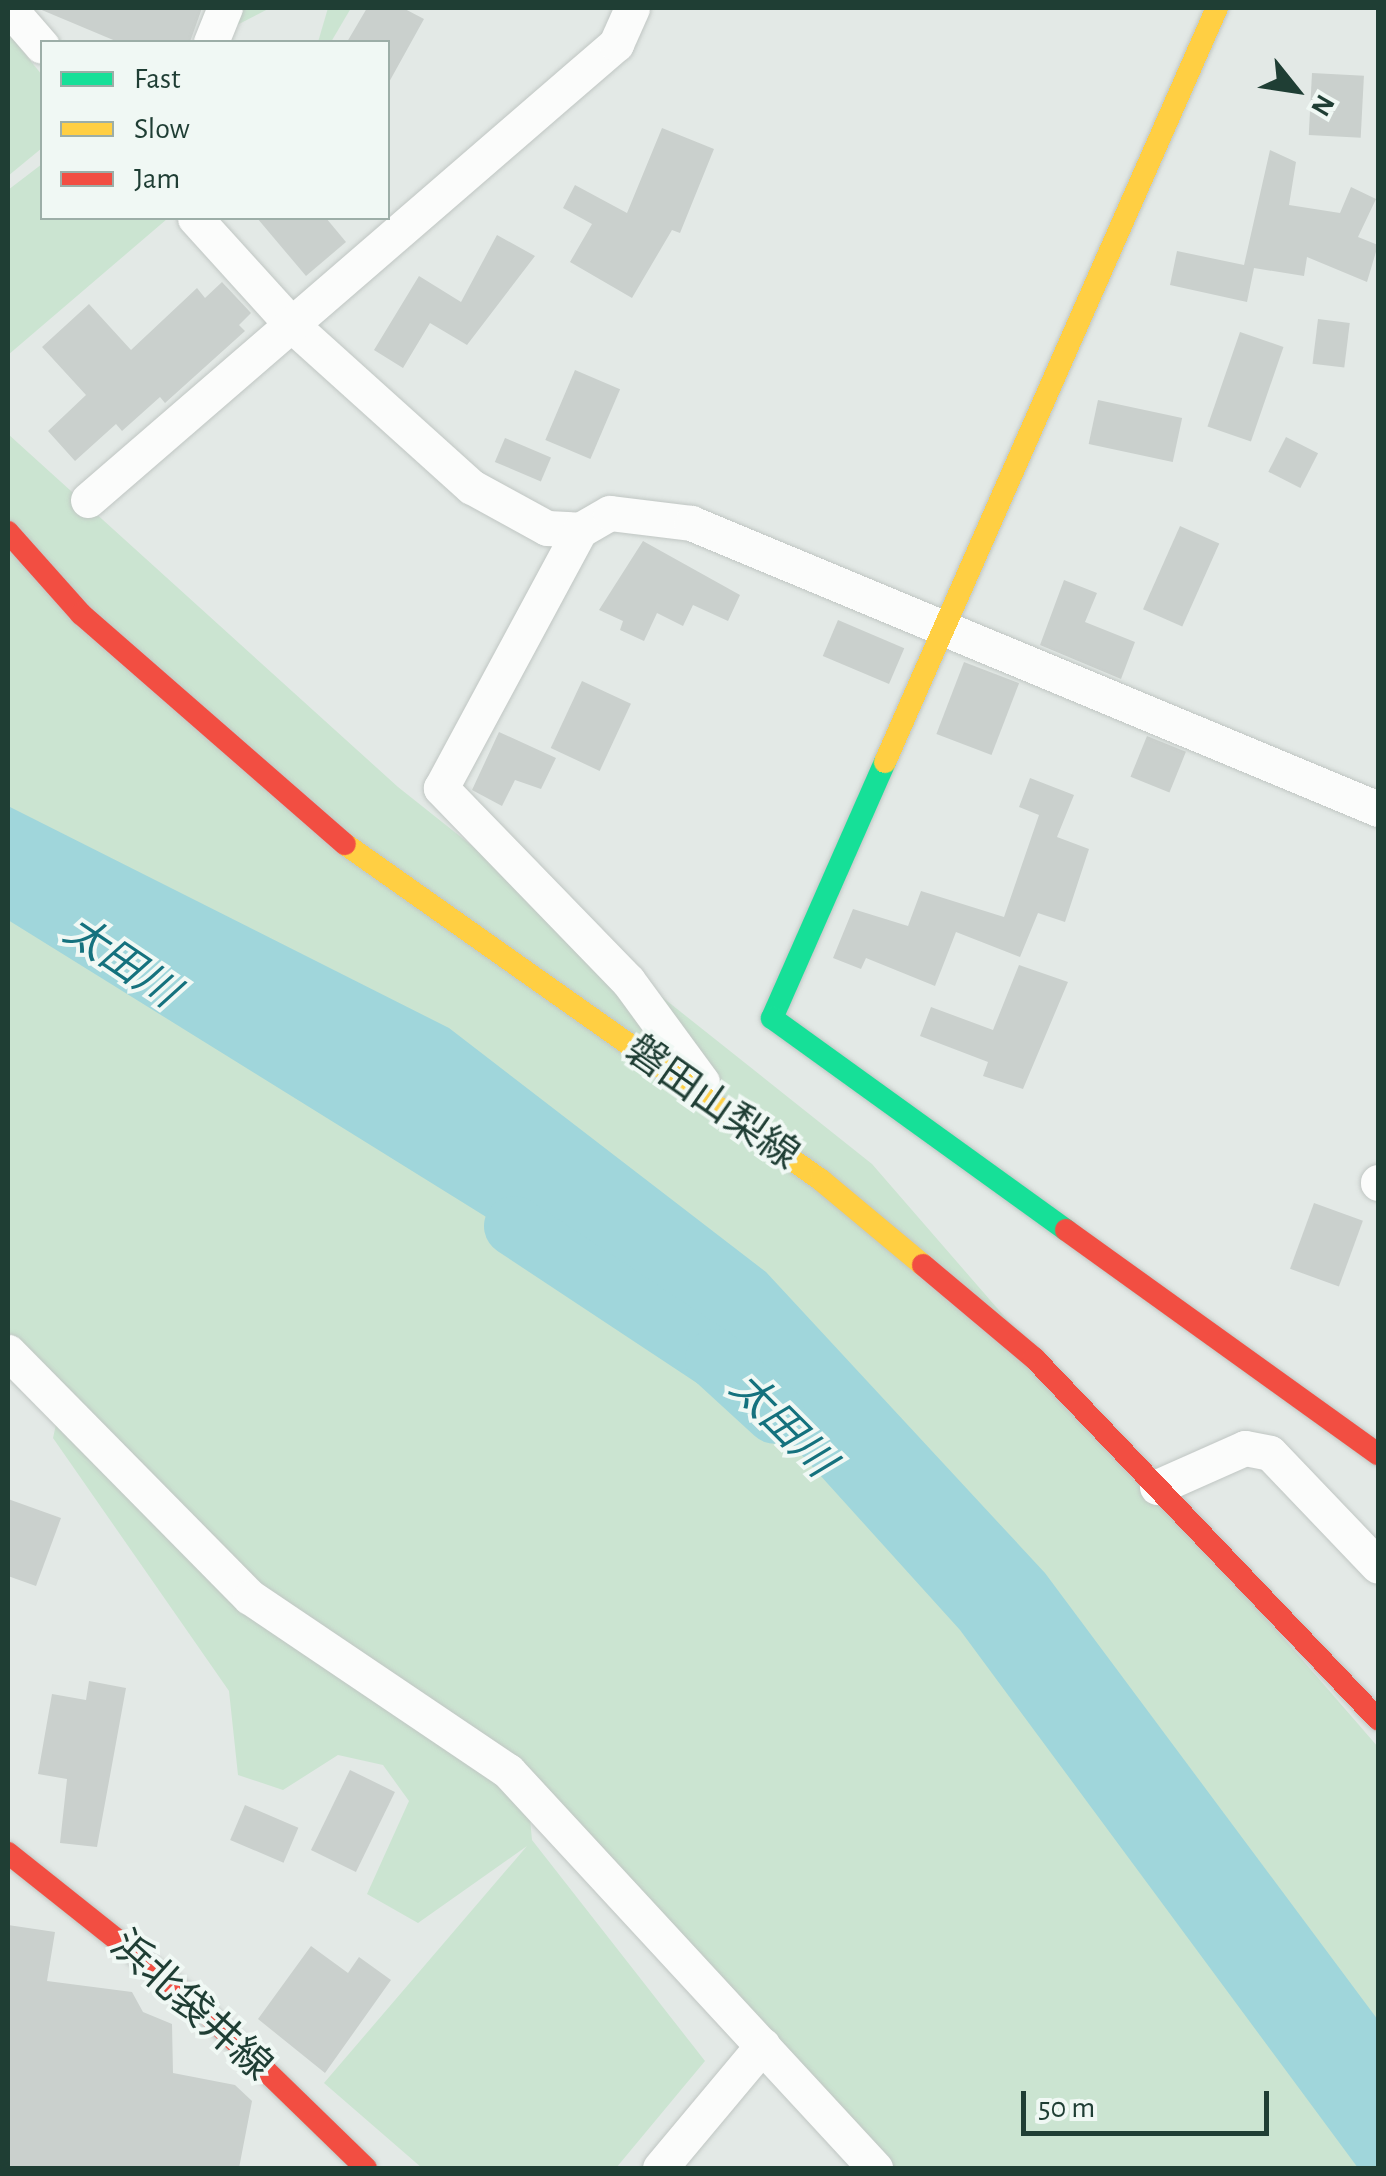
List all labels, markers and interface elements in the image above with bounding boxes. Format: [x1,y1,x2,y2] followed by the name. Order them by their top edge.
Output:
[40,40,390,220] legend
[1246,40,1346,140] north arrow
[134,64,181,94] text: Fast
[1305,90,1339,120] text: N
[134,114,190,144] text: Slow
[134,164,180,194] text: Jam
[55,906,187,1018] water label: 太田川
[616,1026,808,1180] street label: 磐田山梨線
[720,1363,844,1487] water label: 太田川
[101,1921,281,2091] street label: 浜北袋井線
[1026,2071,1274,2133] scale bar
[1038,2093,1095,2123] text: 50 m

